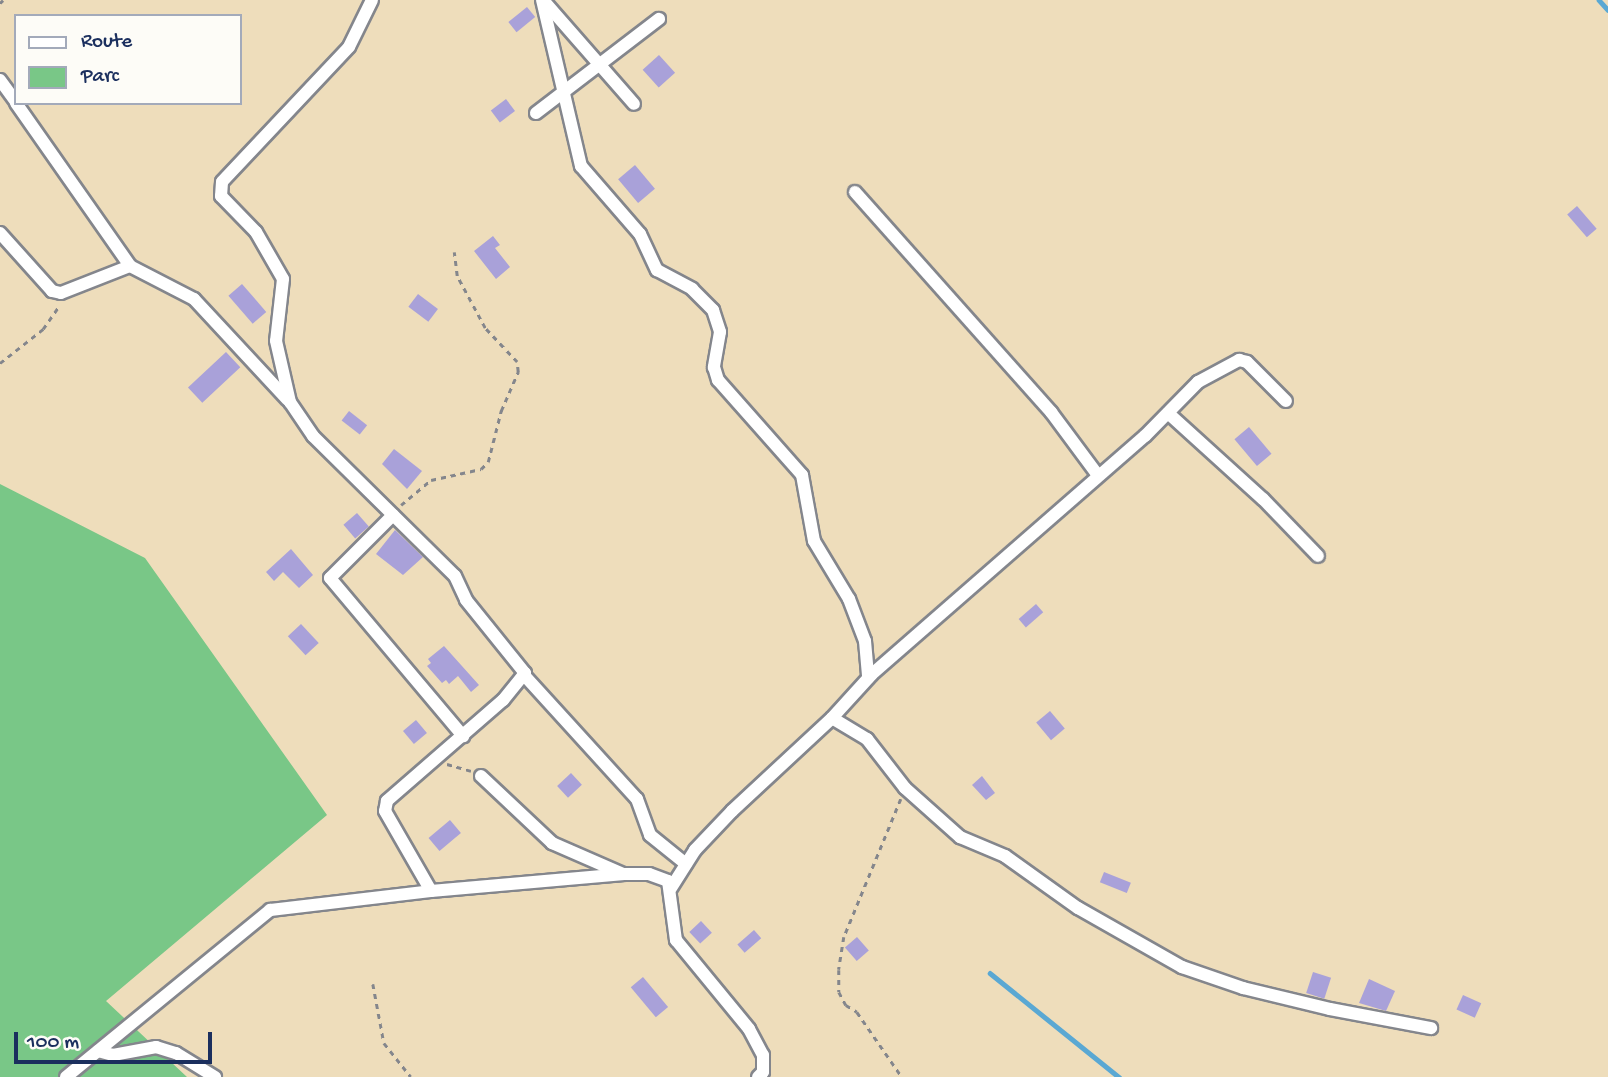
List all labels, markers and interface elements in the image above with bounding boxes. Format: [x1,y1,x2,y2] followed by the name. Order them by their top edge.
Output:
[14,14,242,105] legend
[81,30,132,55] text: Route
[81,65,119,90] text: Parc
[18,1018,215,1062] scale bar
[27,1031,79,1056] text: 100 m

